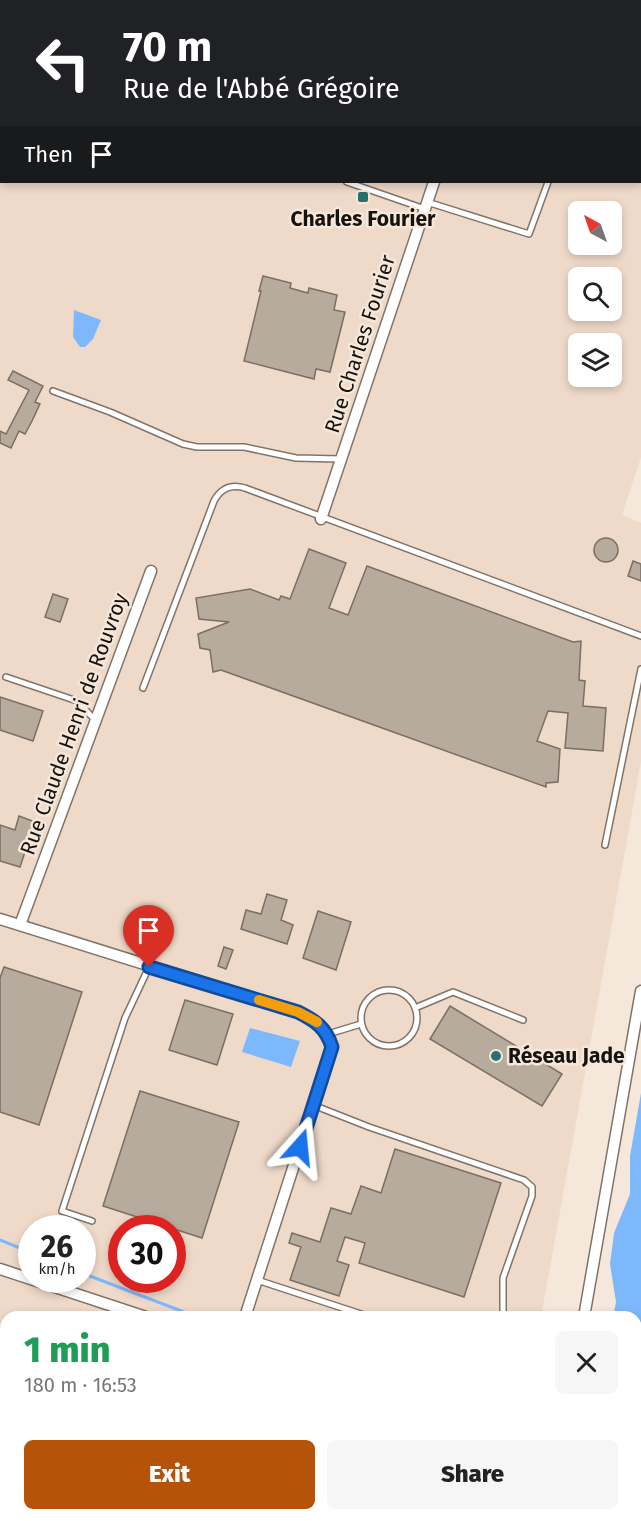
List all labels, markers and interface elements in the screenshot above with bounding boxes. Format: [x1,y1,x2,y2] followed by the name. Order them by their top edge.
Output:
[123,22,212,72] text: 70 m
[24,24,102,102] icon: left
[123,73,400,105] text: Rue de l'Abbé Grégoire
[85,138,118,171] icon: arrive
[24,141,73,168] text: Then
[356,190,370,204] marker: Charles Fourier
[568,201,622,255] north arrow
[568,201,622,387] map controls
[291,206,436,232] place label: Charles Fourier
[319,252,401,436] street label: Rue Charles Fourier
[568,267,622,321] button: search
[568,333,622,387] button: layers
[14,589,134,859] street label: Rue Claude Henri de Rouvroy
[123,905,174,967] pin
[132,914,165,947] icon: arrive
[508,1043,625,1069] place label: Réseau Jade
[489,1049,503,1063] marker: Réseau Jade
[268,1115,332,1179] position arrow
[108,1215,186,1293] speed limit sign: 30
[41,1229,73,1265] text: 26
[38,1260,76,1278] text: km/h
[24,1328,110,1372] text: 1 min
[555,1331,618,1394] button: close
[24,1373,137,1397] text: 180 m · 16:53
[24,1440,315,1509] button: Exit
[327,1440,618,1509] button: Share

